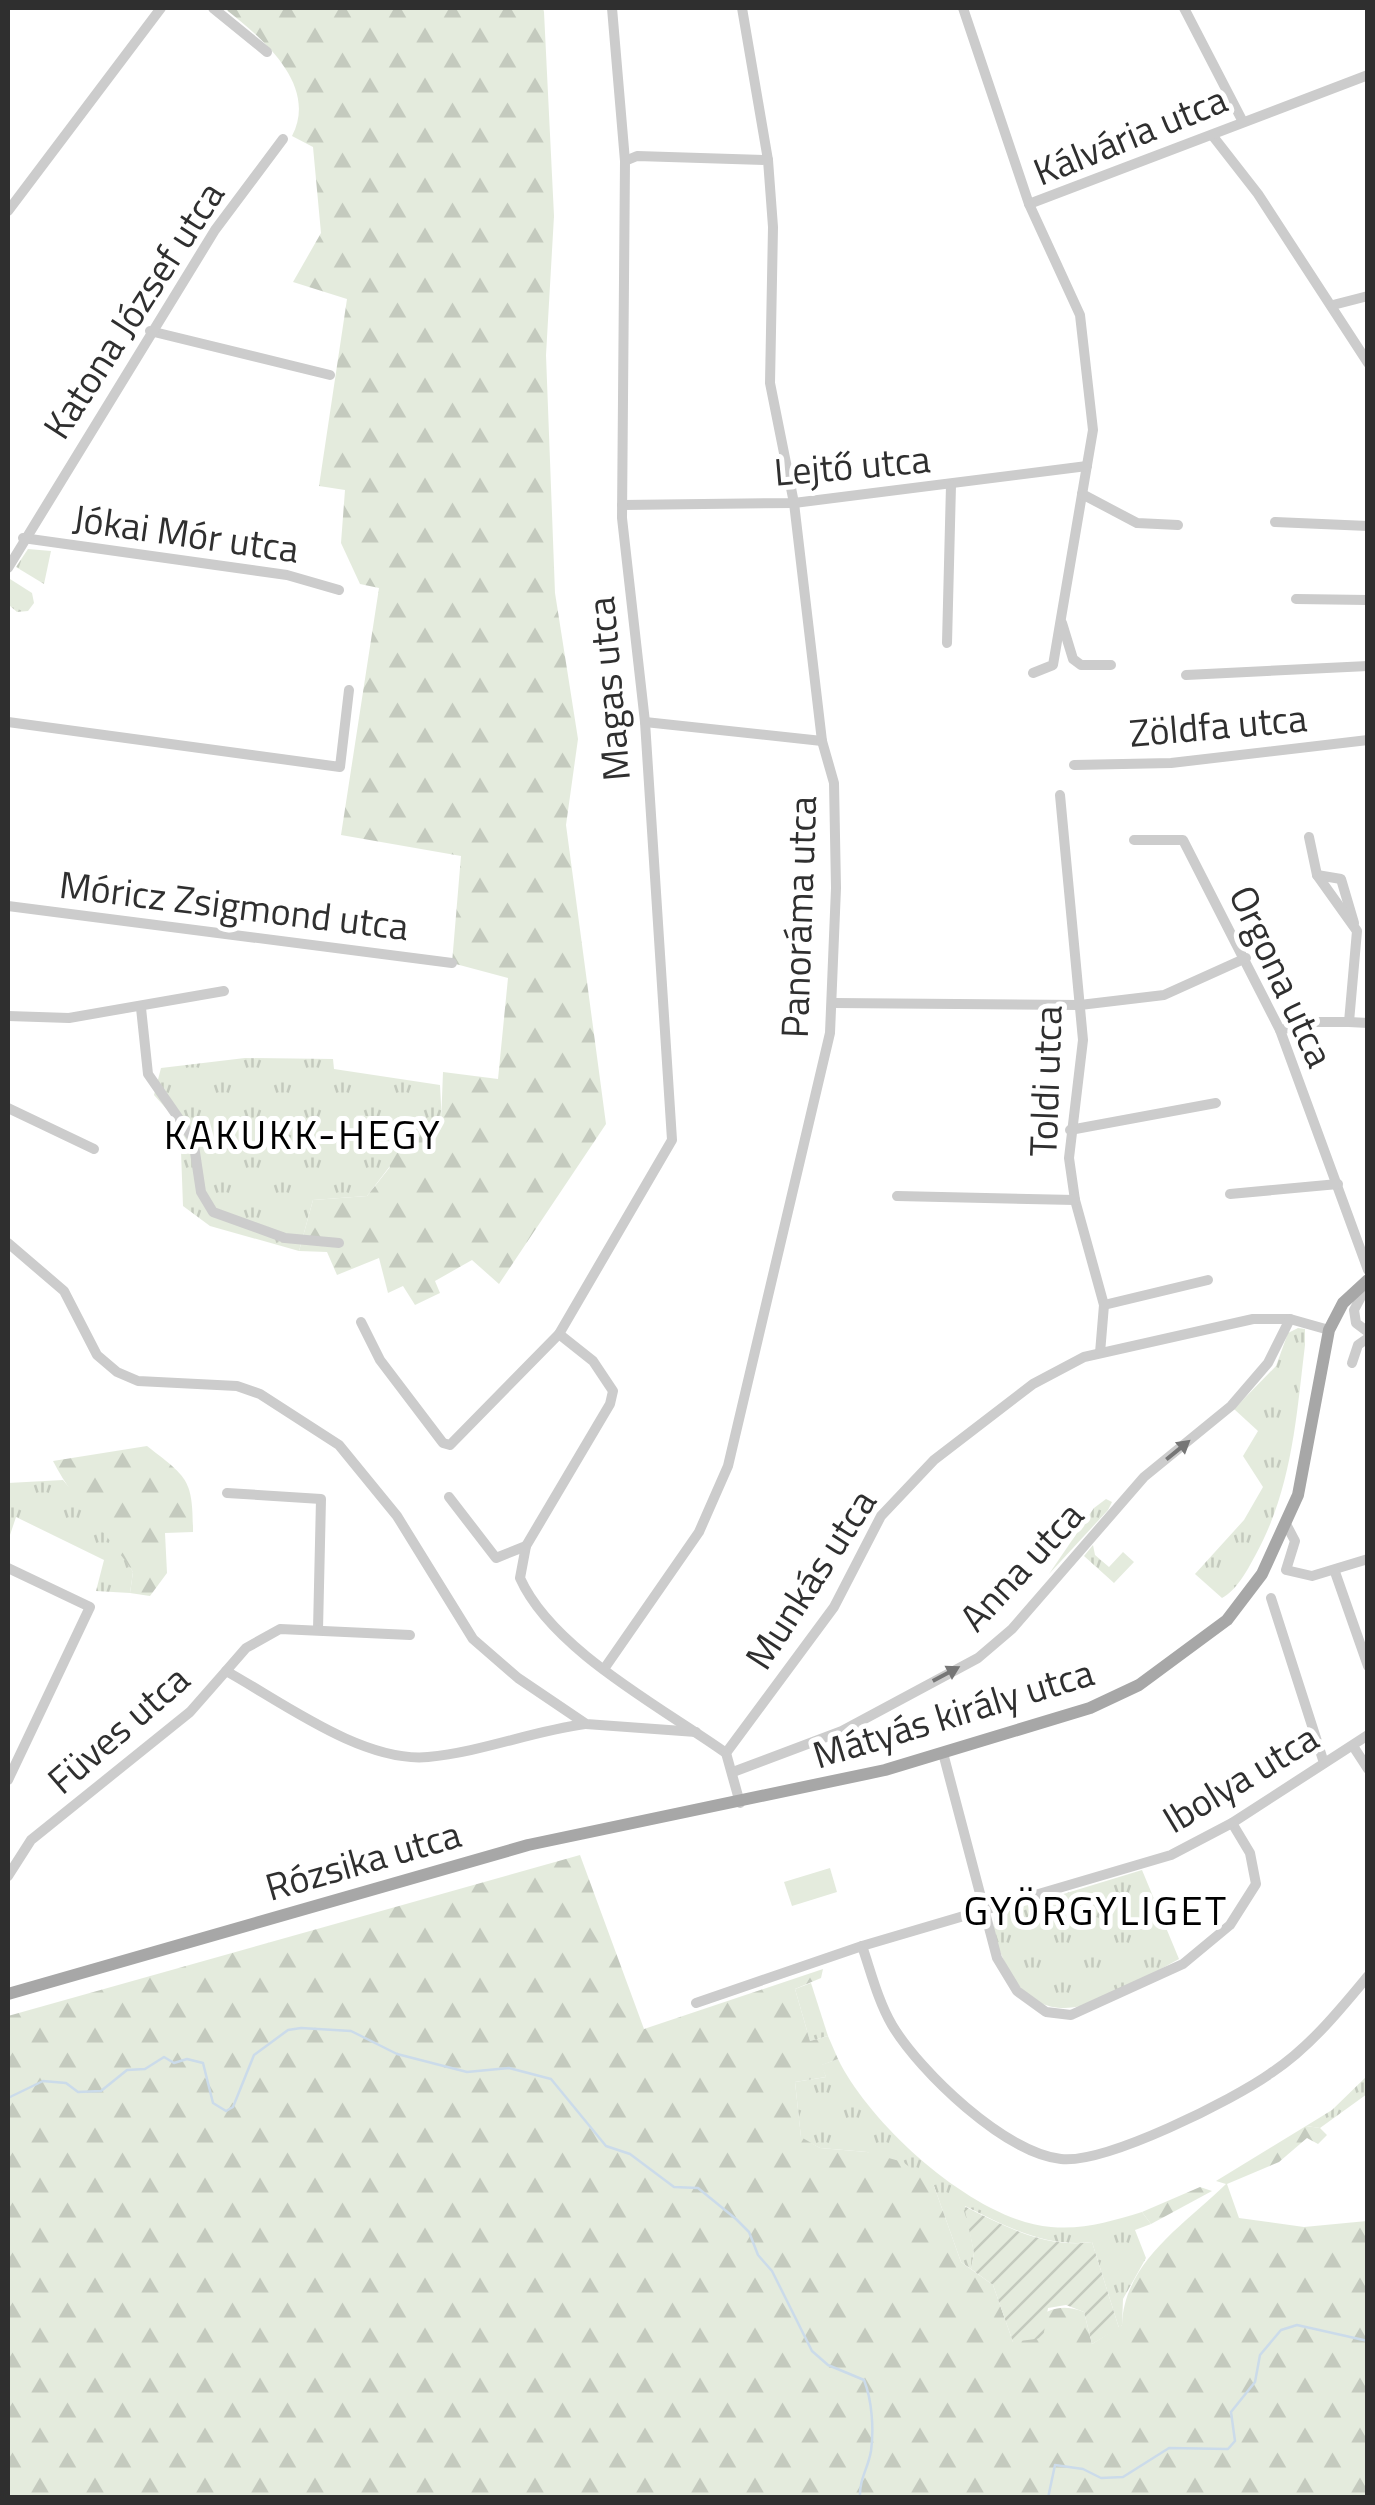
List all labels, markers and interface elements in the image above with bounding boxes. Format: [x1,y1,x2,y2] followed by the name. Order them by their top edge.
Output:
[1024,70,1236,200] street label: Kálvária utca
[28,170,238,450] street label: Katona József utca
[772,429,932,501] street label: Lejtő utca
[70,488,302,578] street label: Jókai Mór utca
[571,594,645,784] street label: Magas utca
[1127,688,1309,762] street label: Zöldfa utca
[765,795,831,1039] street label: Panoráma utca
[56,855,412,955] street label: Móricz Zsigmond utca
[1215,876,1349,1076] street label: Orgona utca
[1013,1004,1077,1158] street label: Toldi utca
[164,1104,442,1165] district label: KAKUKK-HEGY
[1165,1440,1190,1461] one-way arrow
[730,1477,890,1681] street label: Munkás utca
[945,1488,1097,1644] street label: Anna utca
[806,1643,1100,1783] street label: Mátyás király utca
[34,1651,202,1807] street label: Füves utca
[932,1666,961,1683] one-way arrow
[1151,1709,1329,1847] street label: Ibolya utca
[258,1804,468,1916] street label: Rózsika utca
[963,1880,1229,1941] district label: GYÖRGYLIGET

